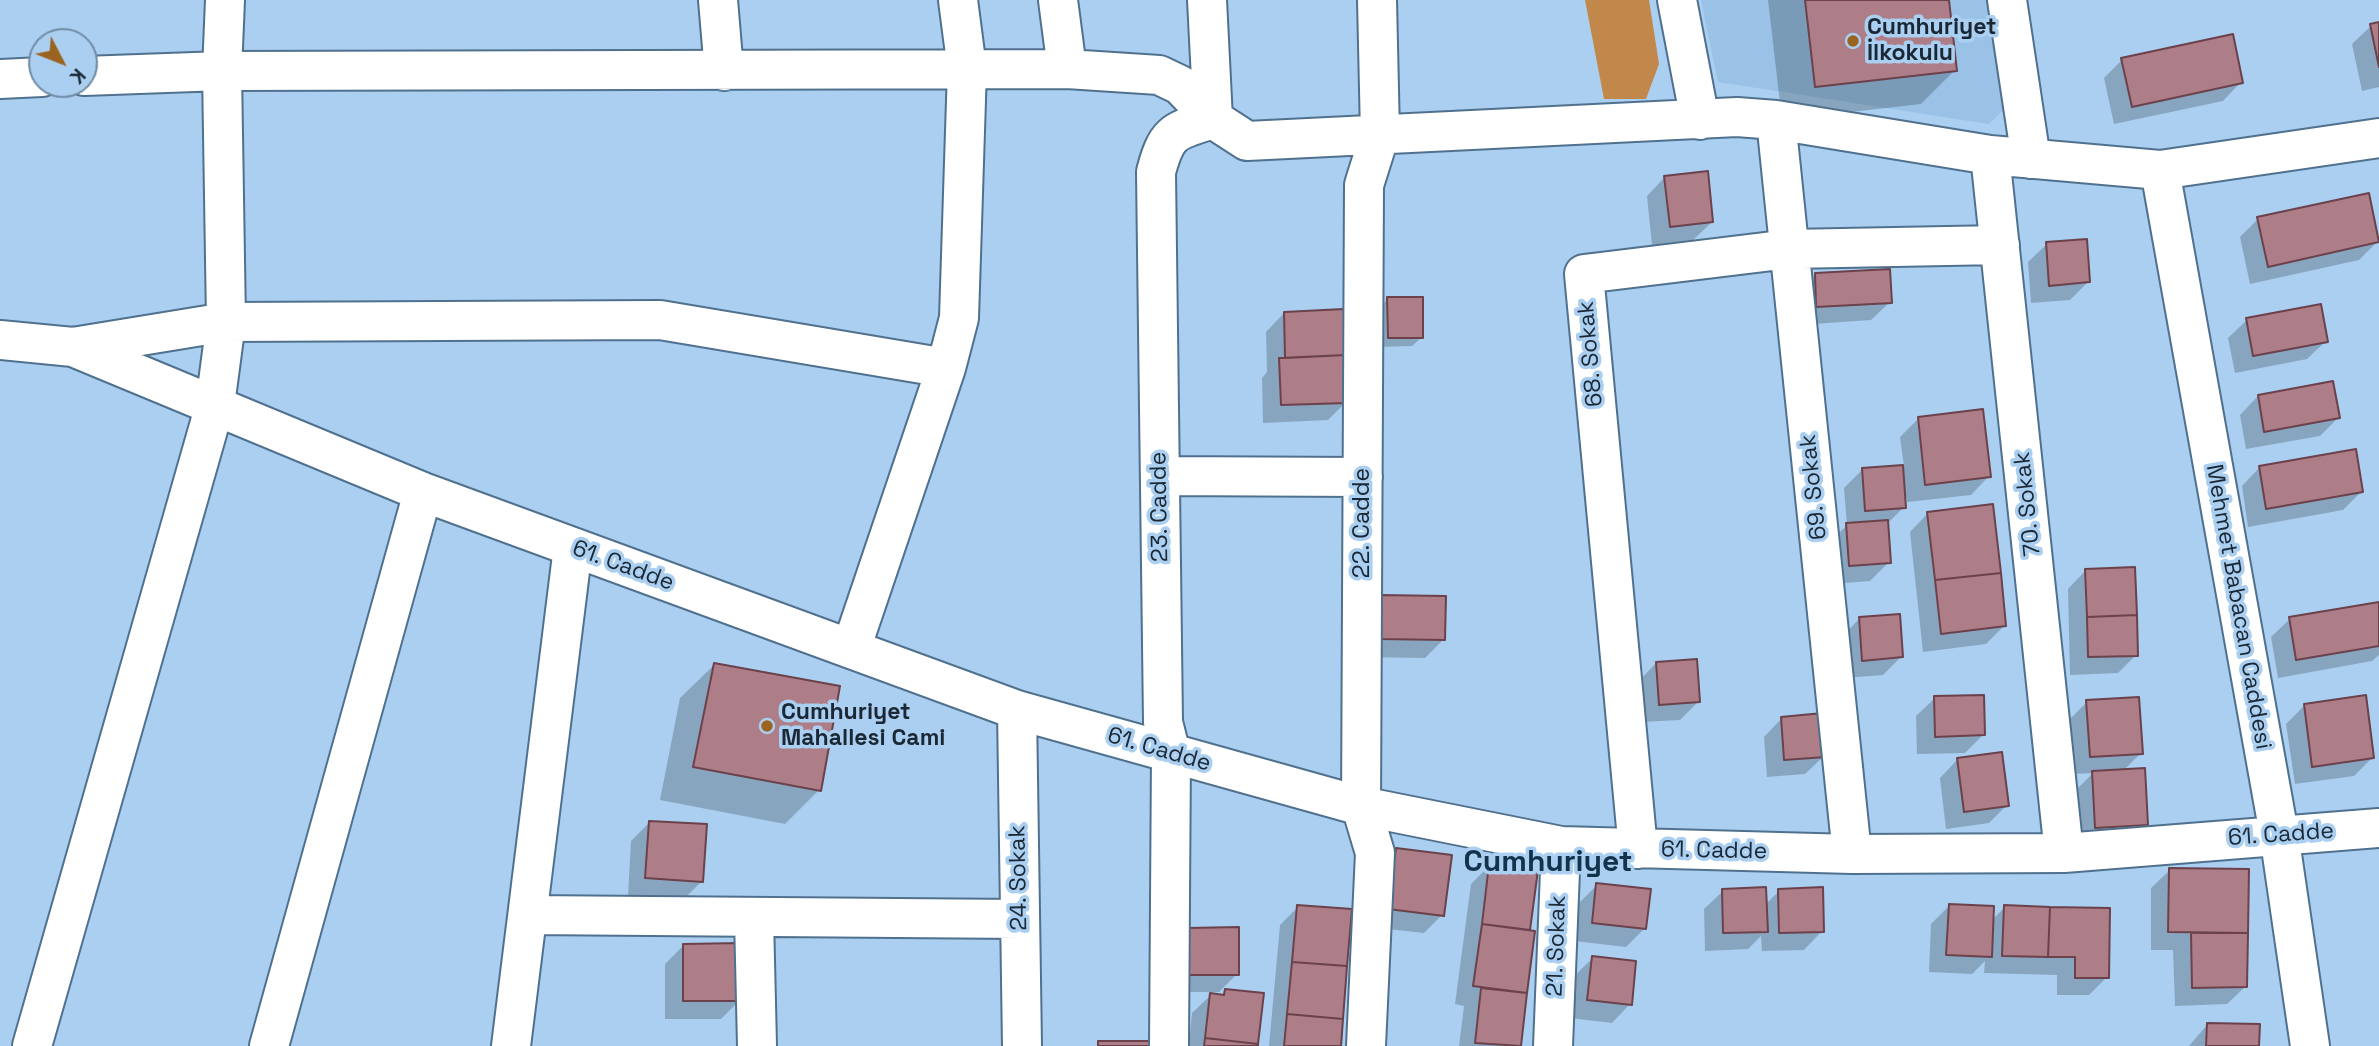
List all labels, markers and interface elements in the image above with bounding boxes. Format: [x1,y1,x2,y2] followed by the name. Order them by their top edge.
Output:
[1867,14,1997,68] place label: Cumhuriyet İlkokulu
[28,28,98,98] north arrow
[1845,33,1861,49] marker: Cumhuriyet İlkokulu
[64,63,91,89] text: K
[1573,300,1609,408] street label: 68. Sokak
[1795,433,1833,541] street label: 69. Sokak
[2009,450,2047,558] street label: 70. Sokak
[1145,452,1175,562] street label: 23. Cadde
[2199,462,2277,752] street label: Mehmet Babacan Caddesi
[1349,468,1377,578] street label: 22. Cadde
[568,535,678,597] street label: 61. Cadde
[781,699,945,753] place label: Cumhuriyet Mahallesi Cami
[759,718,775,734] marker: Cumhuriyet Mahallesi Cami
[1104,722,1214,778] street label: 61. Cadde
[2227,818,2335,852] street label: 61. Cadde
[1004,825,1034,931] street label: 24. Sokak
[1661,836,1767,866] street label: 61. Cadde
[1464,845,1632,881] district label: Cumhuriyet
[1541,895,1573,997] street label: 21. Sokak

